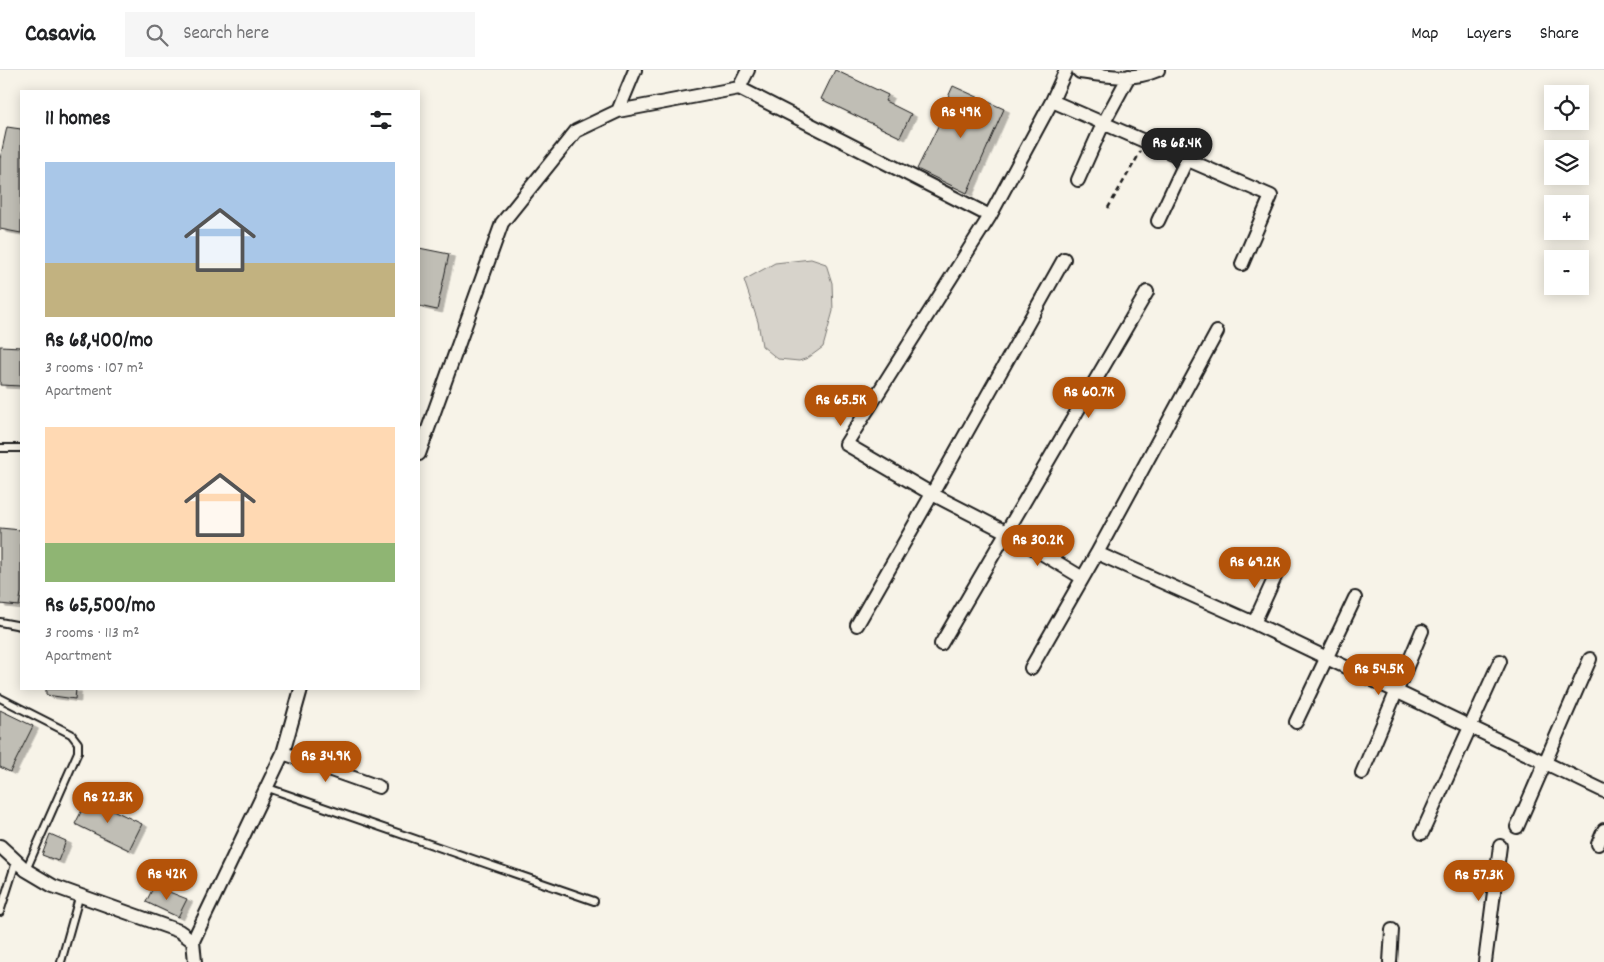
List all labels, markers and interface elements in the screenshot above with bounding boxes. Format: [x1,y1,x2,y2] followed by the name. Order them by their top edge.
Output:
[125,12,475,57] search box
[25,18,95,52] text: Casavia
[143,21,171,49] icon: search
[183,21,269,48] text: Search here
[1411,22,1438,47] text: Map
[1466,22,1512,47] text: Layers
[1540,22,1579,47] text: Share
[1544,85,1589,295] map controls
[1544,85,1589,130] button: locate
[920,97,1002,139] pin: Rs 49K
[941,101,981,124] text: Rs 49K
[45,105,110,135] text: 11 homes
[367,106,395,134] icon: filters
[1125,128,1229,170] pin: Rs 68.4K
[1152,132,1202,155] text: Rs 68.4K
[1544,140,1589,185] button: layers
[175,195,265,285] icon: home
[1544,195,1589,240] button: +
[1544,250,1589,295] button: −
[45,327,153,357] text: Rs 68,400/mo
[45,357,144,380] text: 3 rooms · 107 m²
[1037,376,1141,419] pin: Rs 60.7K
[45,380,112,403] text: Apartment
[1064,381,1114,404] text: Rs 60.7K
[789,384,893,427] pin: Rs 65.5K
[816,389,866,412] text: Rs 65.5K
[175,460,265,550] icon: home
[986,524,1090,567] pin: Rs 30.2K
[1012,529,1064,552] text: Rs 30.2K
[1203,546,1307,589] pin: Rs 69.2K
[1230,551,1280,574] text: Rs 69.2K
[45,592,155,622] text: Rs 65,500/mo
[45,622,139,645] text: 3 rooms · 113 m²
[45,645,112,668] text: Apartment
[1327,654,1431,696] pin: Rs 54.5K
[1354,658,1404,681] text: Rs 54.5K
[274,740,378,783] pin: Rs 34.9K
[301,745,351,768] text: Rs 34.9K
[56,782,160,824] pin: Rs 22.3K
[83,786,133,809] text: Rs 22.3K
[126,858,208,901] pin: Rs 42K
[1427,860,1531,902] pin: Rs 57.3K
[147,863,187,886] text: Rs 42K
[1455,864,1503,887] text: Rs 57.3K

